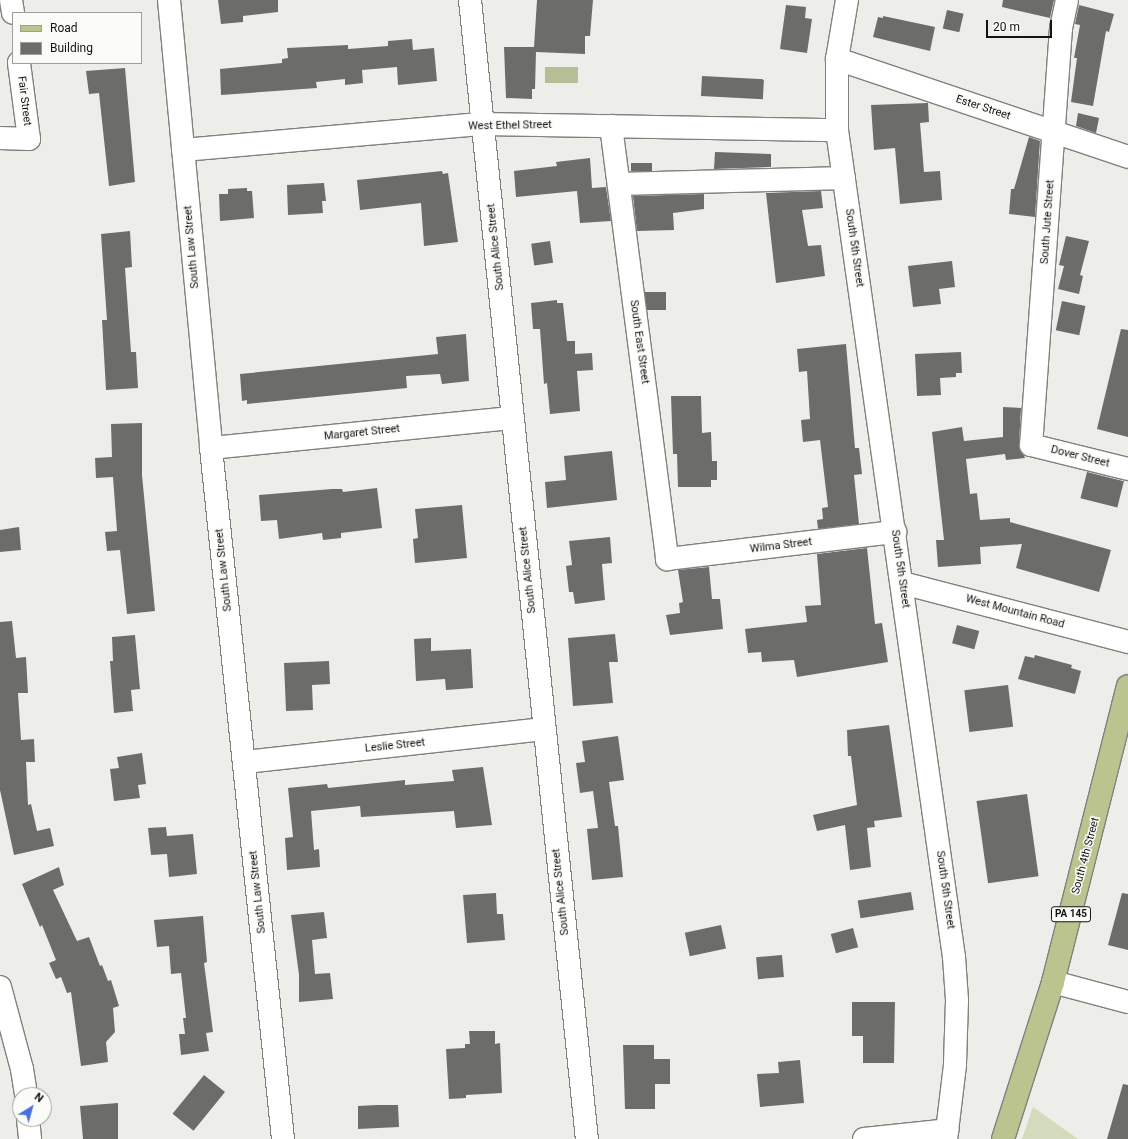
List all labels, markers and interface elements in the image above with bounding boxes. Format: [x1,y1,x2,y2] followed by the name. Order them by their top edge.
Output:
[12,12,142,64] legend
[988,12,1054,38] scale bar
[993,20,1020,34] text: 20 m
[50,21,78,35] text: Road
[50,41,93,55] text: Building
[14,75,34,127] street label: Fair Street
[954,93,1012,123] street label: Ester Street
[468,119,552,133] street label: West Ethel Street
[1038,179,1058,265] street label: South Jute Street
[485,203,507,291] street label: South Alice Street
[182,205,202,289] street label: South Law Street
[842,208,866,288] street label: South 5th Street
[627,299,651,385] street label: South East Street
[323,422,401,444] street label: Margaret Street
[1049,443,1111,471] street label: Dover Street
[517,526,539,614] street label: South Alice Street
[213,528,235,612] street label: South Law Street
[888,529,912,609] street label: South 5th Street
[749,536,813,556] street label: Wilma Street
[964,592,1066,632] street label: West Mountain Road
[364,736,426,756] street label: Leslie Street
[1069,816,1103,896] street label: South 4th Street
[550,848,572,936] street label: South Alice Street
[247,850,269,934] street label: South Law Street
[933,850,957,930] street label: South 5th Street
[1050,906,1092,922] road number: PA 145
[12,1087,52,1127] north arrow
[32,1090,46,1105] text: N

